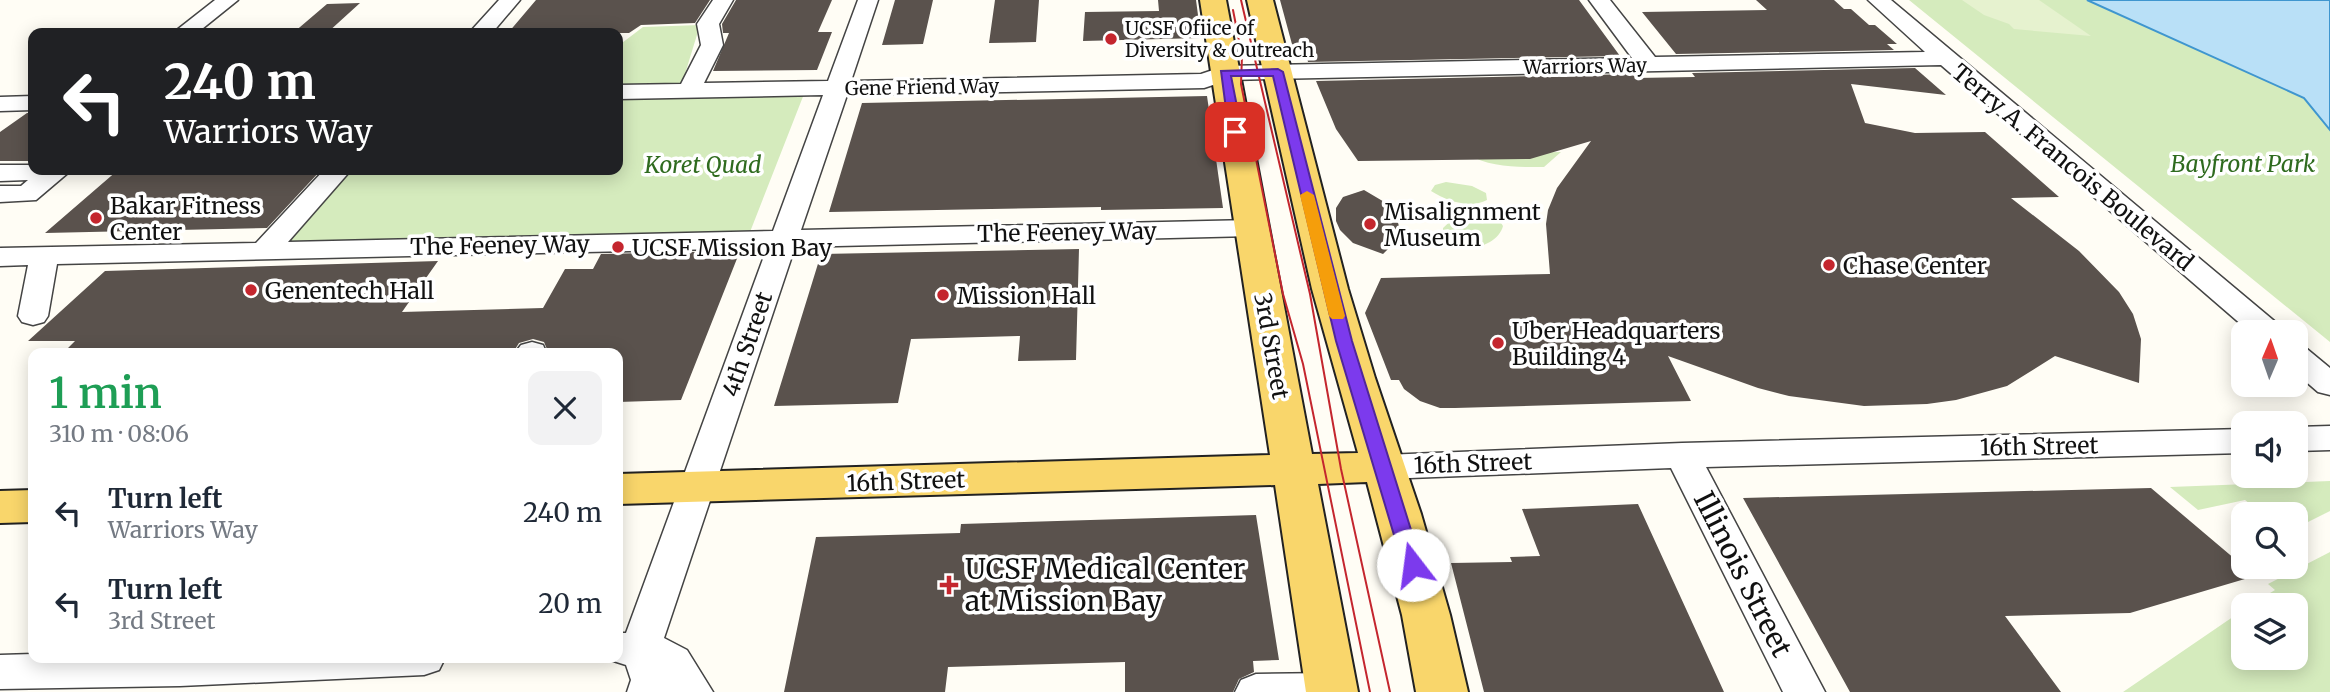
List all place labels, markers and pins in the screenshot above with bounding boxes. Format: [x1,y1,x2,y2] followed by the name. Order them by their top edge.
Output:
[1125,16,1315,62] place label: UCSF Ofiice of Diversity & Outreach
[1103,31,1119,47] marker: UCSF Ofiice of Diversity & Outreach
[1205,102,1265,162] pin
[110,191,261,246] place label: Bakar Fitness Center
[1384,197,1541,252] place label: Misalignment Museum
[88,210,104,226] marker: Bakar Fitness Center
[1362,216,1378,232] marker: Misalignment Museum
[632,233,833,262] place label: UCSF Mission Bay
[610,239,626,255] marker: UCSF Mission Bay
[1843,251,1987,280] place label: Chase Center
[1821,257,1837,273] marker: Chase Center
[265,276,434,305] place label: Genentech Hall
[957,281,1096,310] place label: Mission Hall
[243,282,259,298] marker: Genentech Hall
[935,287,951,303] marker: Mission Hall
[1512,316,1721,371] place label: Uber Headquarters Building 4
[1490,335,1506,351] marker: Uber Headquarters Building 4
[965,551,1245,619] place label: UCSF Medical Center at Mission Bay
[939,575,959,595] marker: UCSF Medical Center at Mission Bay

